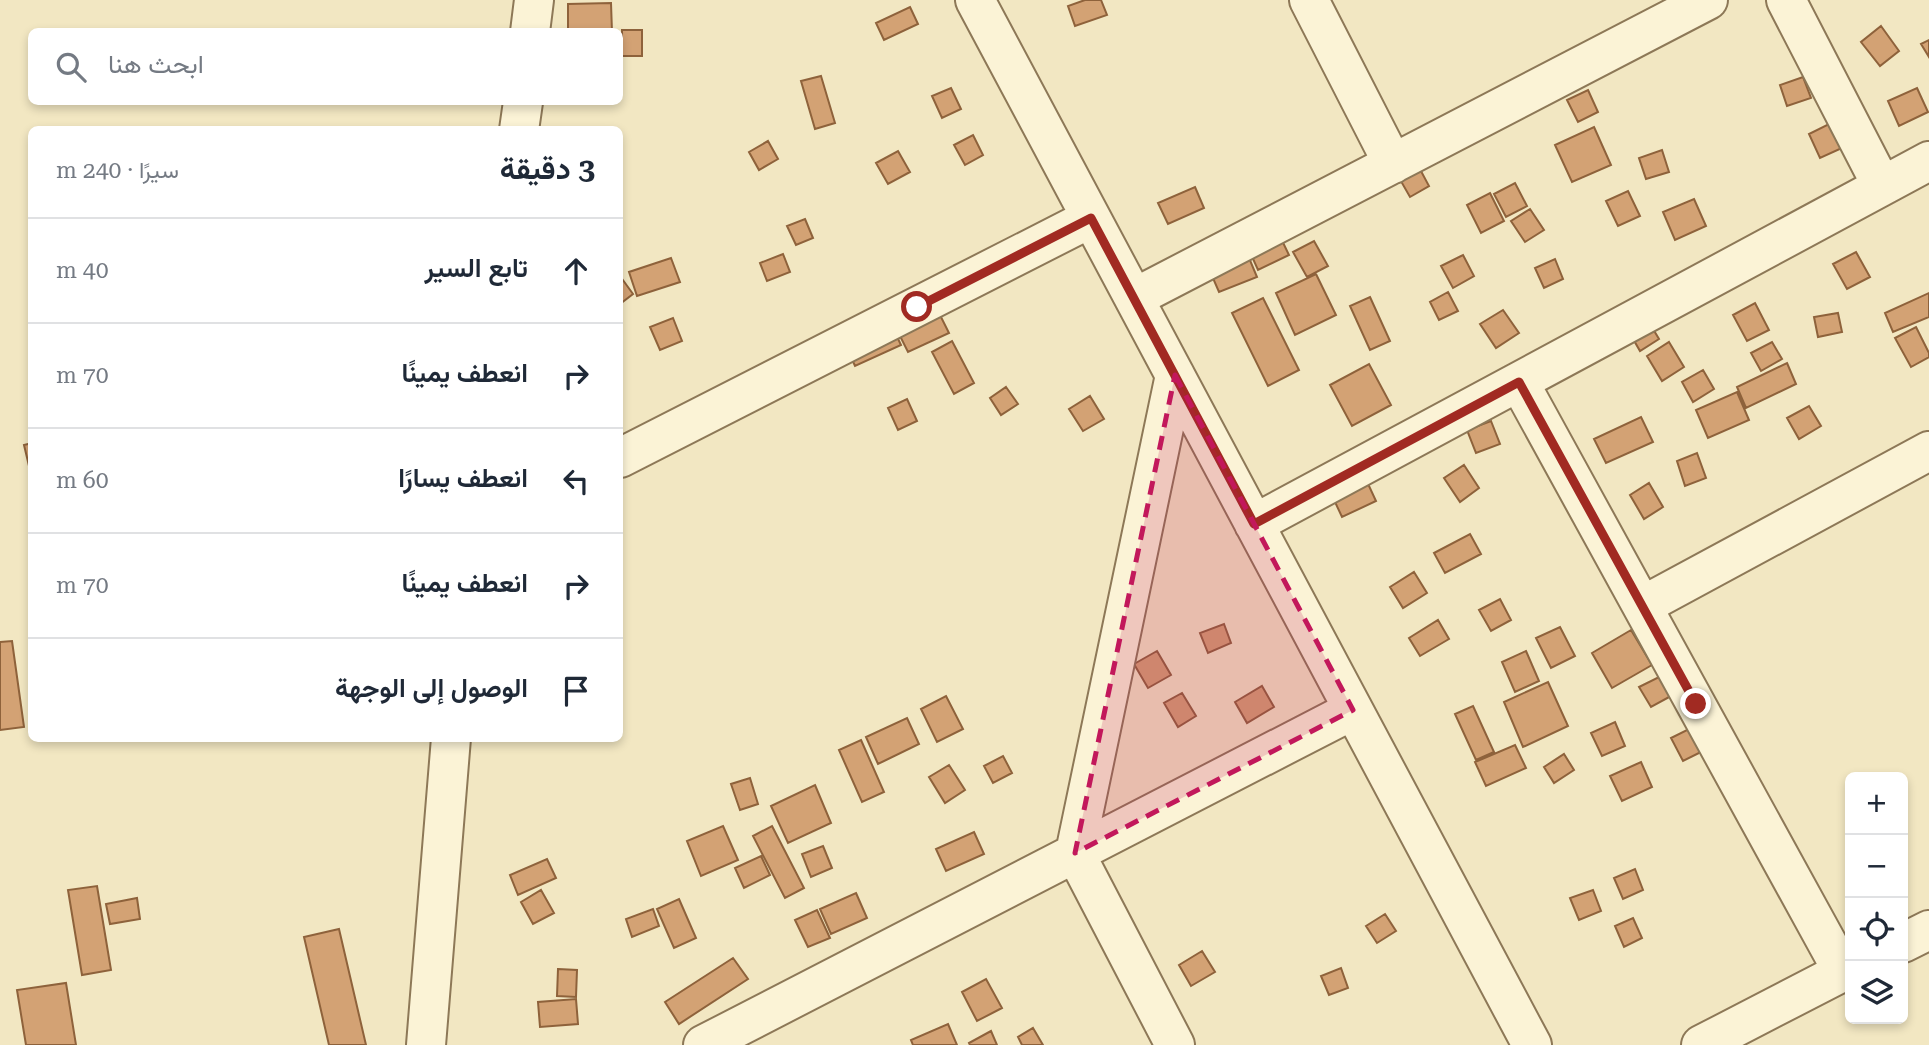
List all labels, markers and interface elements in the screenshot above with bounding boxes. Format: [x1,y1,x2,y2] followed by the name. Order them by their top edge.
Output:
[28,28,623,105] search box
[52,48,90,86] icon: search
[108,49,204,79] text: ابحث هنا
[500,151,595,186] text: 3 دقيقة
[56,157,179,184] text: سيرًا · 240 m
[557,252,595,290] icon: ahead
[424,253,528,283] text: تابع السير
[56,257,109,284] text: 40 m
[901,291,932,322] route start
[557,357,595,395] icon: right
[402,358,528,388] text: انعطف يمينًا
[56,362,109,389] text: 70 m
[557,462,595,500] icon: left
[398,463,528,493] text: انعطف يسارًا
[56,467,109,494] text: 60 m
[557,567,595,605] icon: right
[402,568,528,598] text: انعطف يمينًا
[56,572,109,599] text: 70 m
[557,672,595,710] icon: arrive
[335,673,528,703] text: الوصول إلى الوجهة
[1680,688,1711,719] route end
[1845,772,1908,1024] map controls
[1845,772,1908,835] button: +
[1845,835,1908,898] button: −
[1845,898,1908,961] button: locate
[1845,961,1908,1024] button: layers

